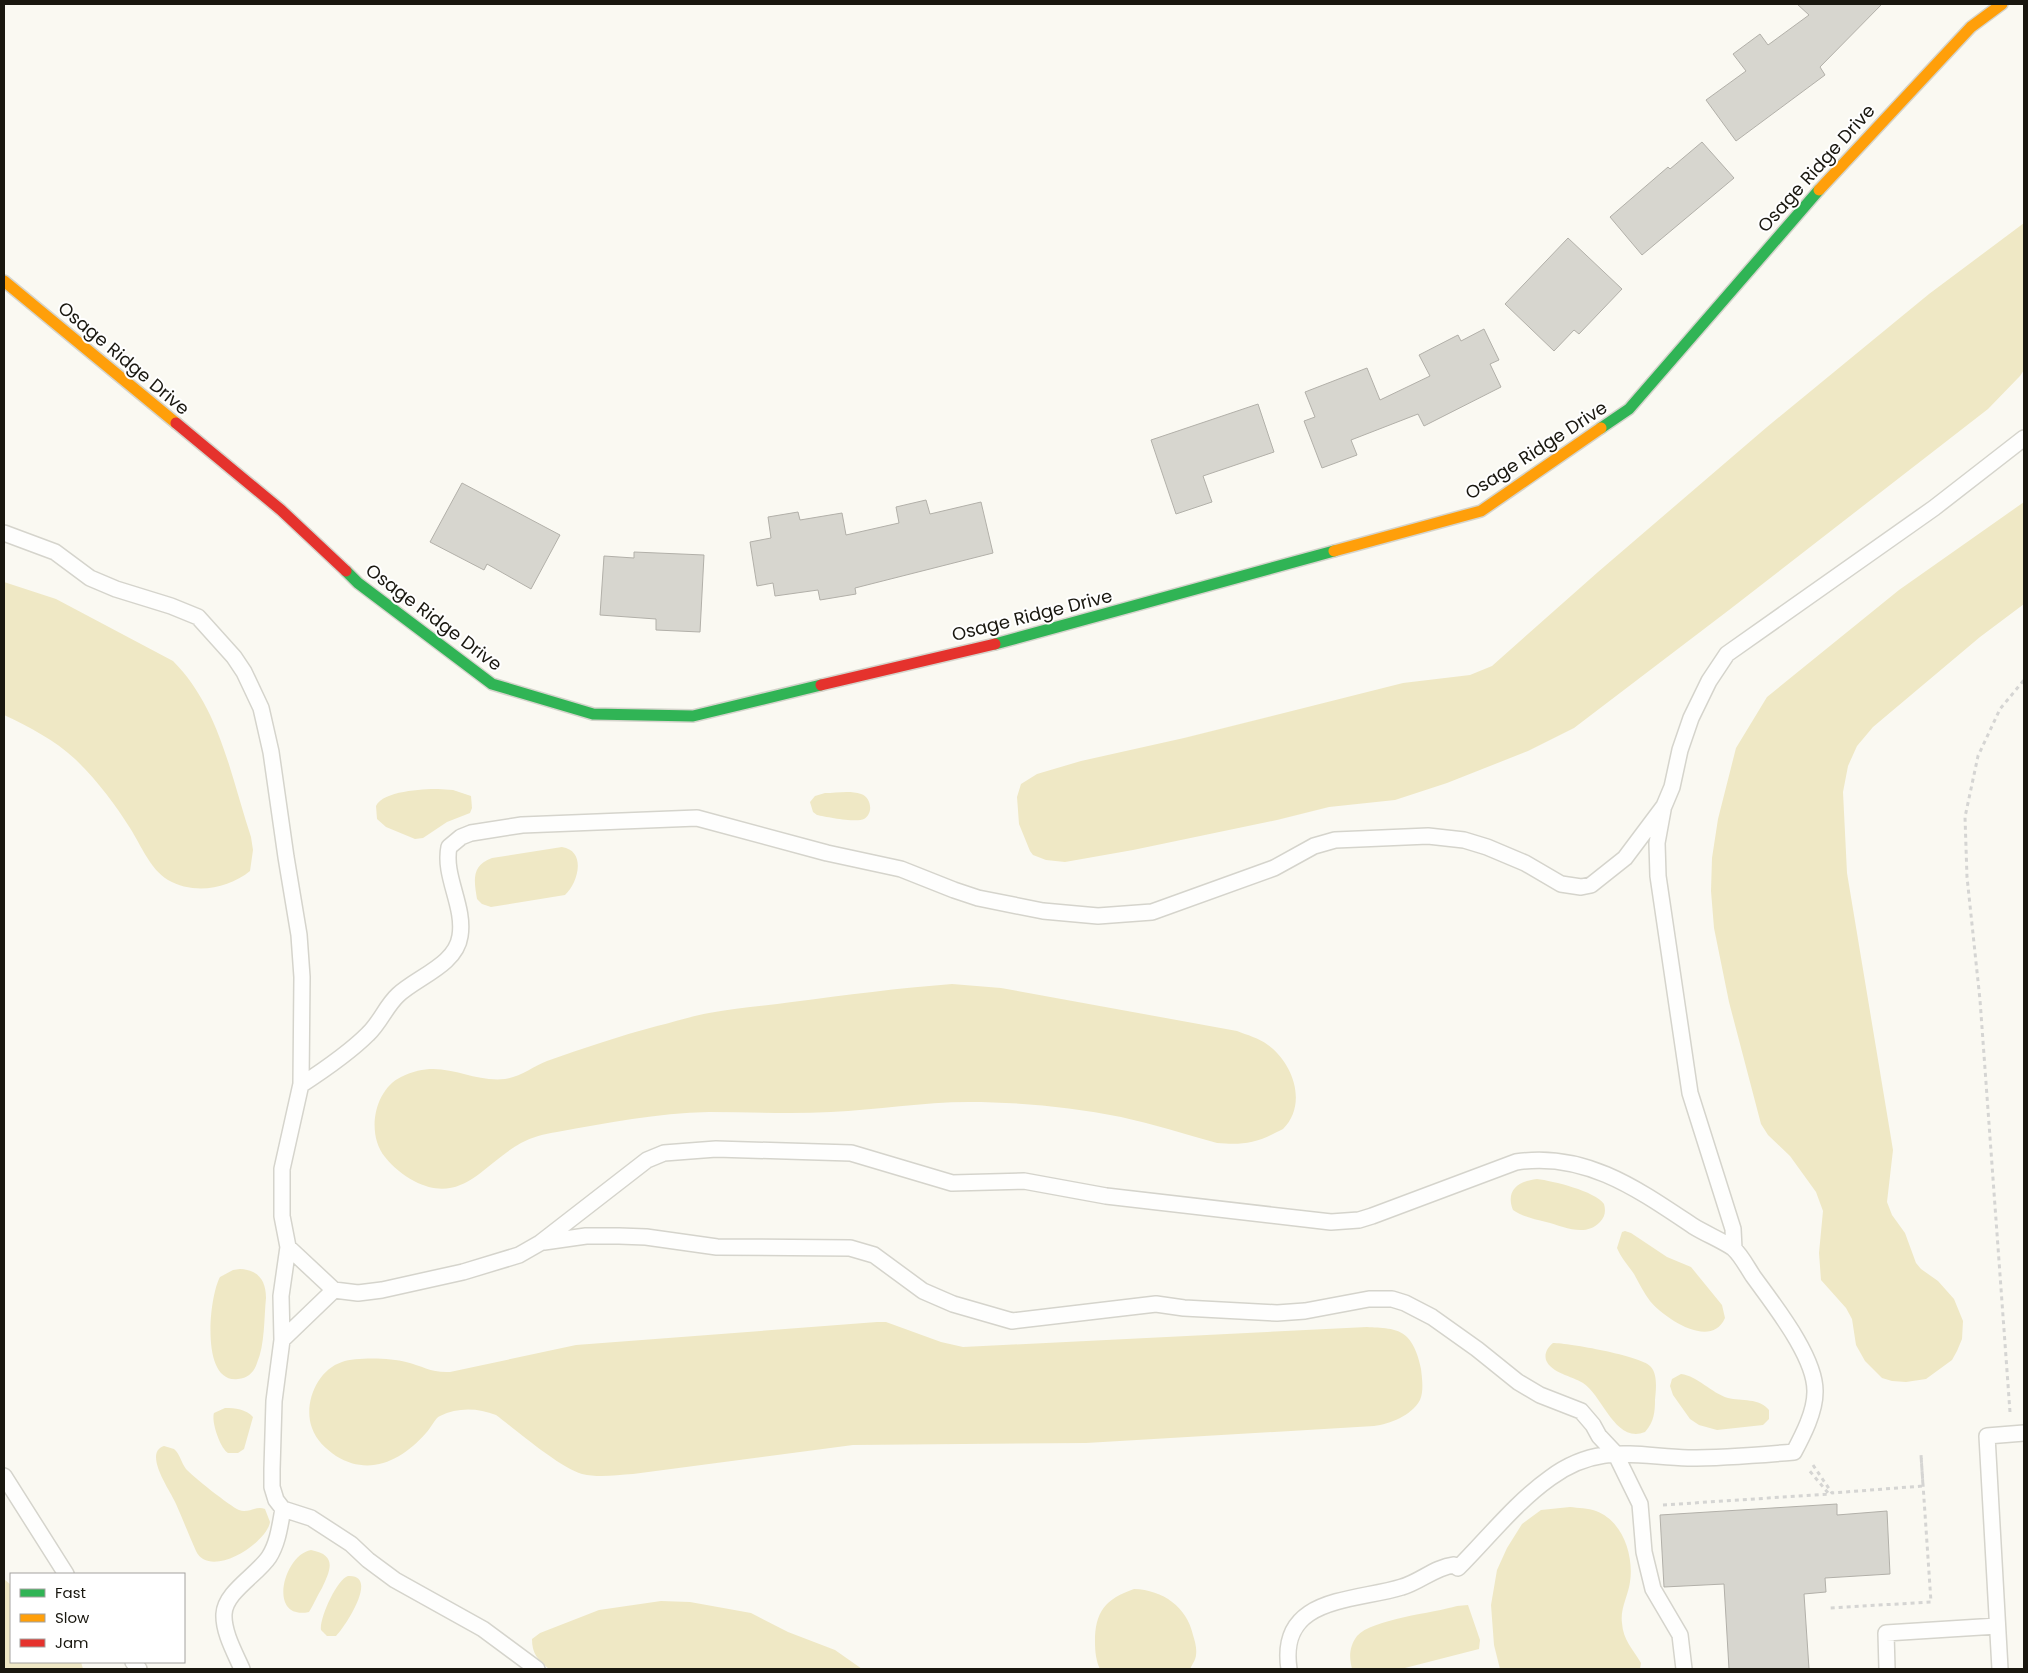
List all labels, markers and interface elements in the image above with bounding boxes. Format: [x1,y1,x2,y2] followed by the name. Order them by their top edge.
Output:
[1752,98,1880,238] street label: Osage Ridge Drive
[53,296,195,420] street label: Osage Ridge Drive
[1460,395,1612,505] street label: Osage Ridge Drive
[361,557,507,677] street label: Osage Ridge Drive
[949,583,1115,647] street label: Osage Ridge Drive
[10,1573,185,1663] legend
[55,1582,86,1603] text: Fast
[55,1607,90,1628] text: Slow
[55,1632,89,1653] text: Jam

